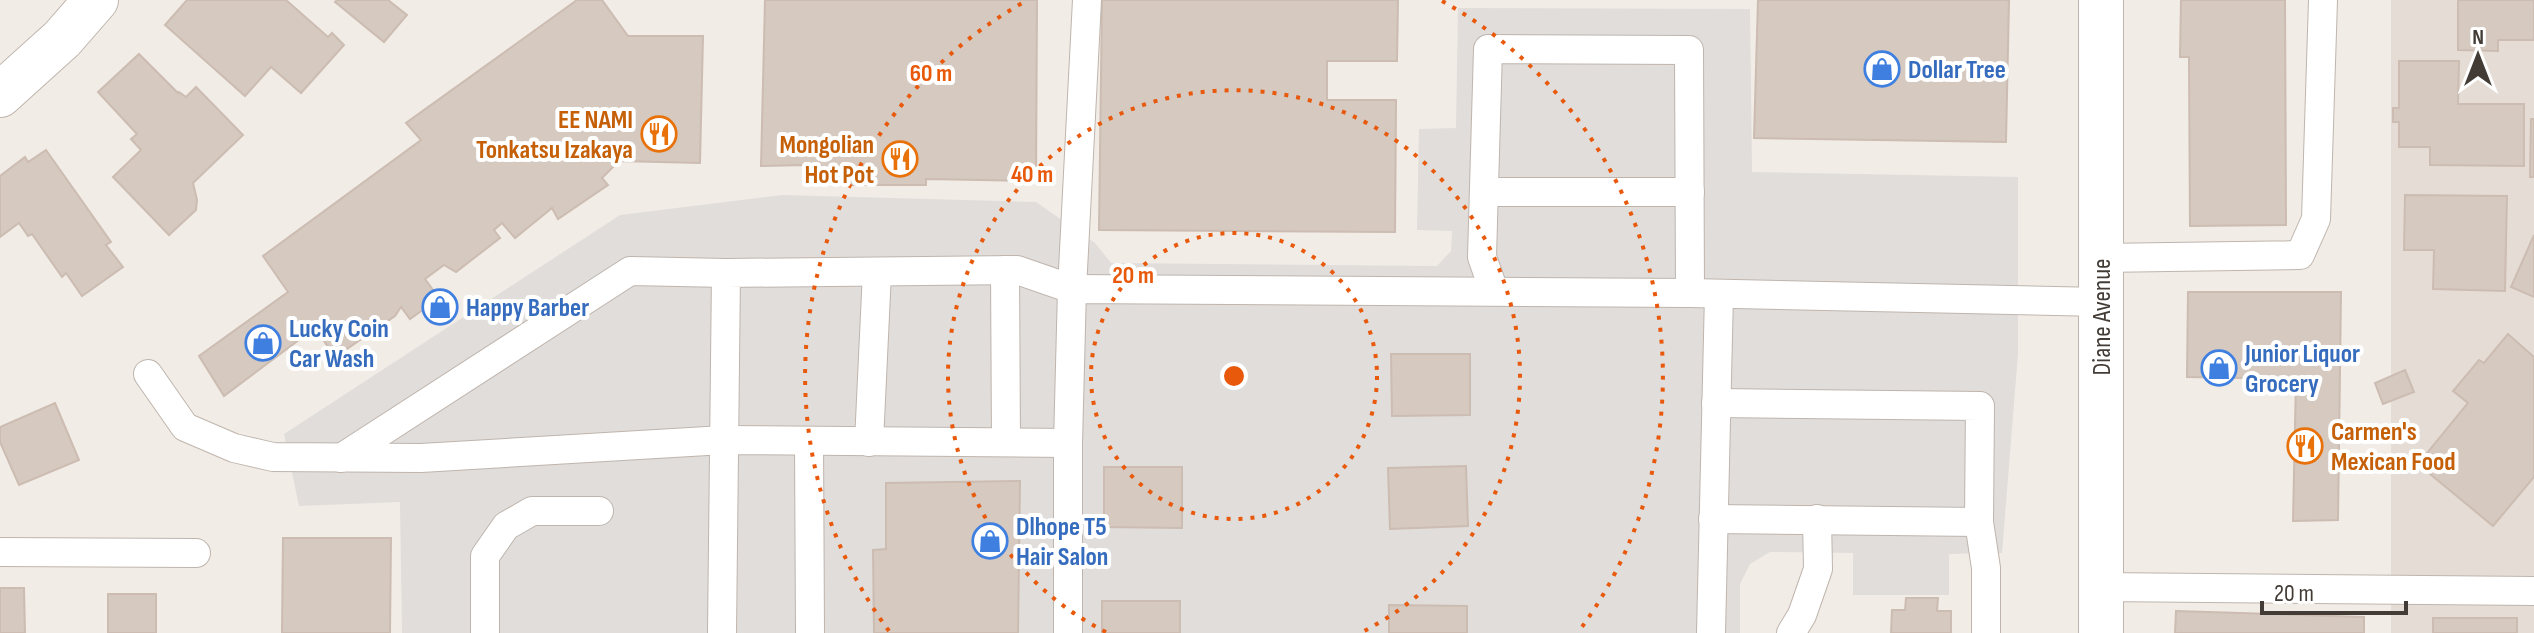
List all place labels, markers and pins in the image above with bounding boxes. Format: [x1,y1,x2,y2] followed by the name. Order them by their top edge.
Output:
[1863,50,1901,88] shop icon: Dollar Tree
[1908,55,2006,86] place label: Dollar Tree
[476,105,633,166] place label: EE NAMI Tonkatsu Izakaya
[640,115,678,153] restaurant icon: EE NAMI Tonkatsu Izakaya
[779,130,874,191] place label: Mongolian Hot Pot
[881,140,919,178] restaurant icon: Mongolian Hot Pot
[421,288,459,326] shop icon: Happy Barber
[466,293,589,324] place label: Happy Barber
[289,314,389,375] place label: Lucky Coin Car Wash
[244,324,282,362] shop icon: Lucky Coin Car Wash
[2244,339,2360,400] place label: Junior Liquor Grocery
[2200,349,2238,387] shop icon: Junior Liquor Grocery
[1220,362,1248,390] centre of rings
[2331,417,2456,478] place label: Carmen's Mexican Food
[2286,427,2324,465] restaurant icon: Carmen's Mexican Food
[1016,512,1108,573] place label: Dlhope T5 Hair Salon
[971,522,1009,560] shop icon: Dlhope T5 Hair Salon

